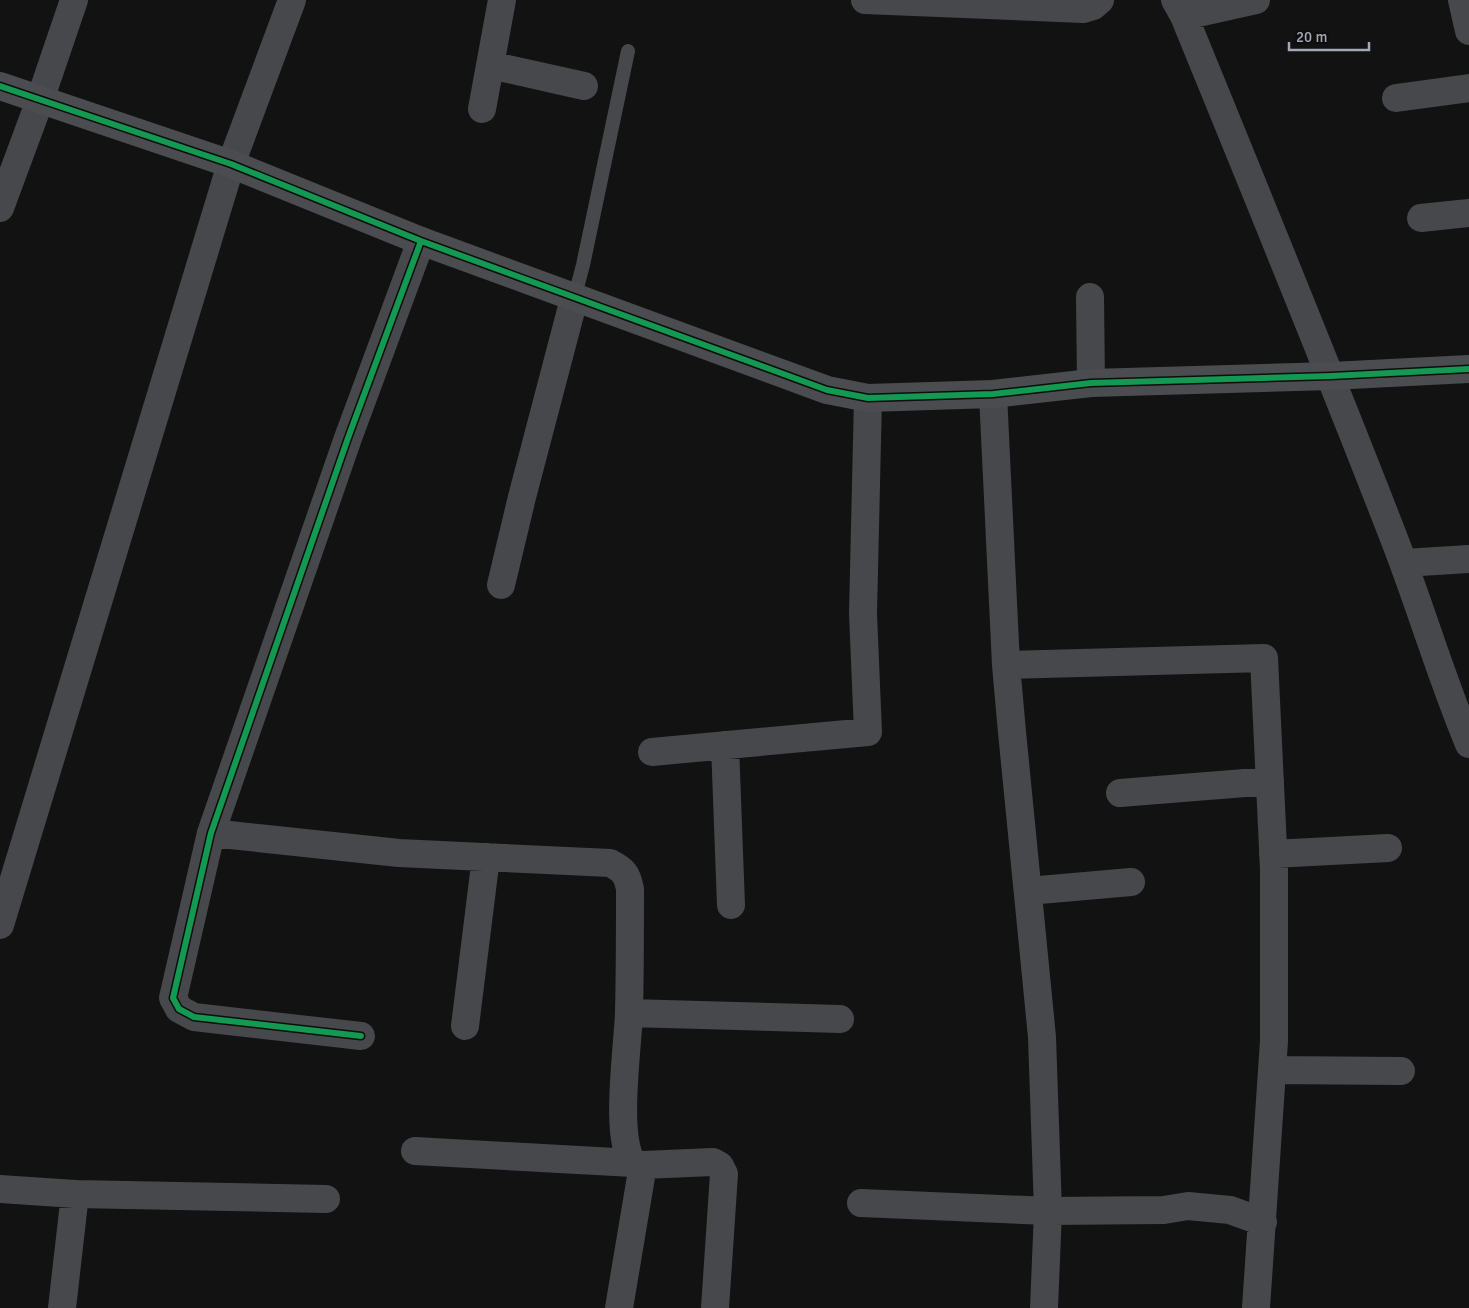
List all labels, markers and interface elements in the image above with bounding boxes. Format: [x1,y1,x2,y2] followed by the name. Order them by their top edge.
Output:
[1289,20,1369,52] scale bar
[1296,28,1327,46] text: 20 m

